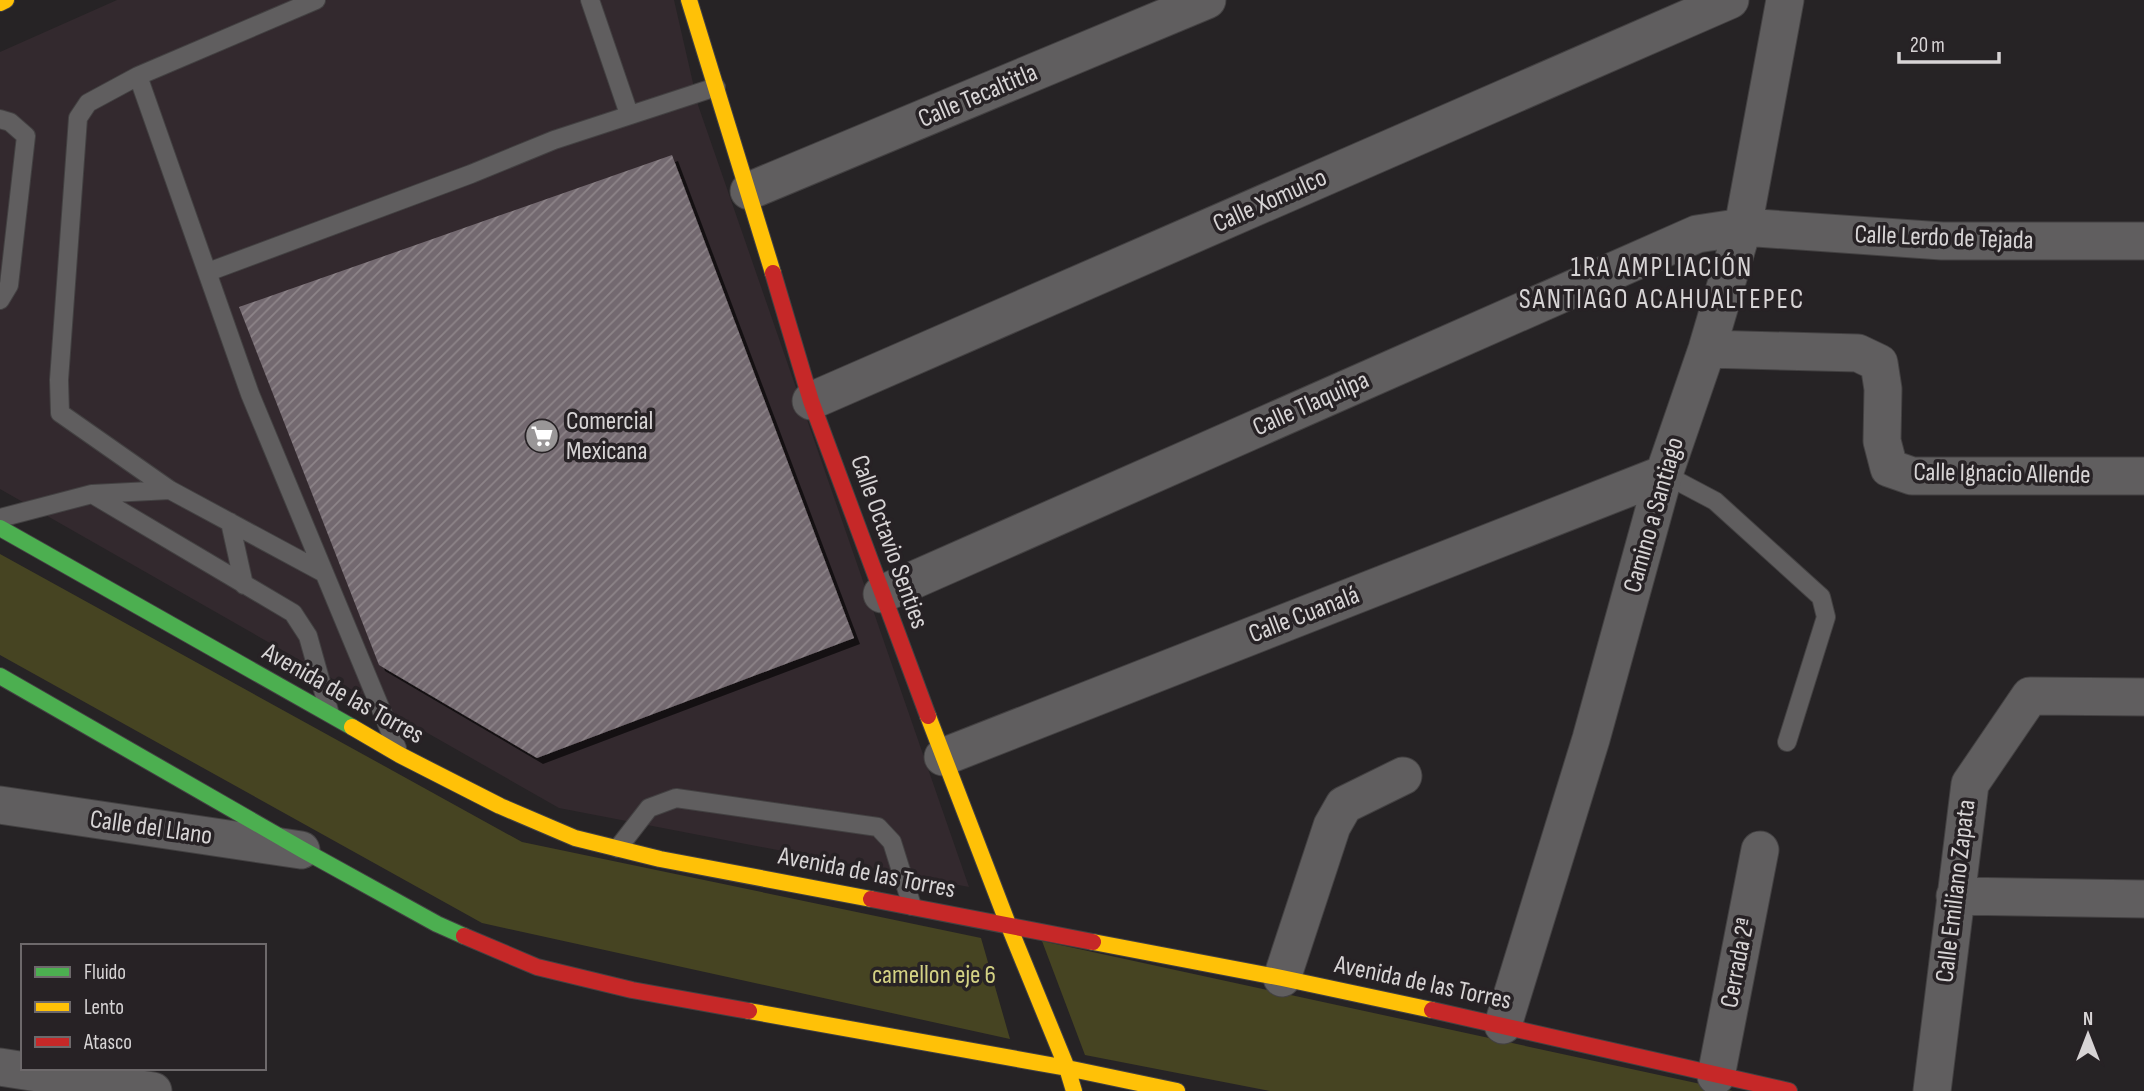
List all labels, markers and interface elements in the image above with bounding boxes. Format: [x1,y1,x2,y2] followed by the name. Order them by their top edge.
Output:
[1899,21,1999,65] scale bar
[1910,33,1945,58] text: 20 m
[914,57,1042,135] street label: Calle Tecaltitla
[1208,162,1332,240] street label: Calle Xomulco
[1854,219,2034,257] street label: Calle Lerdo de Tejada
[1519,251,1805,316] district label: 1RA AMPLIACIÓN SANTIAGO ACAHUALTEPEC
[1248,365,1374,443] street label: Calle Tlaquilpa
[566,406,653,467] place label: Comercial Mexicana
[523,417,561,455] supermarket icon: Comercial Mexicana
[1617,434,1691,596] street label: Camino a Santiago
[843,451,935,633] street label: Calle Octavio Senties
[1913,457,2091,491] street label: Calle Ignacio Allende
[1244,580,1364,650] street label: Calle Cuanalá
[256,636,429,751] street label: Avenida de las Torres
[1929,798,1983,984] street label: Calle Emiliano Zapata
[88,804,214,852] street label: Calle del Llano
[775,840,958,905] street label: Avenida de las Torres
[1714,915,1762,1011] street label: Cerrada 2ª
[21,944,266,1070] legend
[1331,949,1514,1017] street label: Avenida de las Torres
[84,960,126,985] text: Fluido
[872,960,996,991] park label: camellon eje 6
[84,995,124,1020] text: Lento
[2053,1000,2123,1070] north arrow
[2083,1008,2093,1031] text: N
[83,1030,132,1055] text: Atasco

